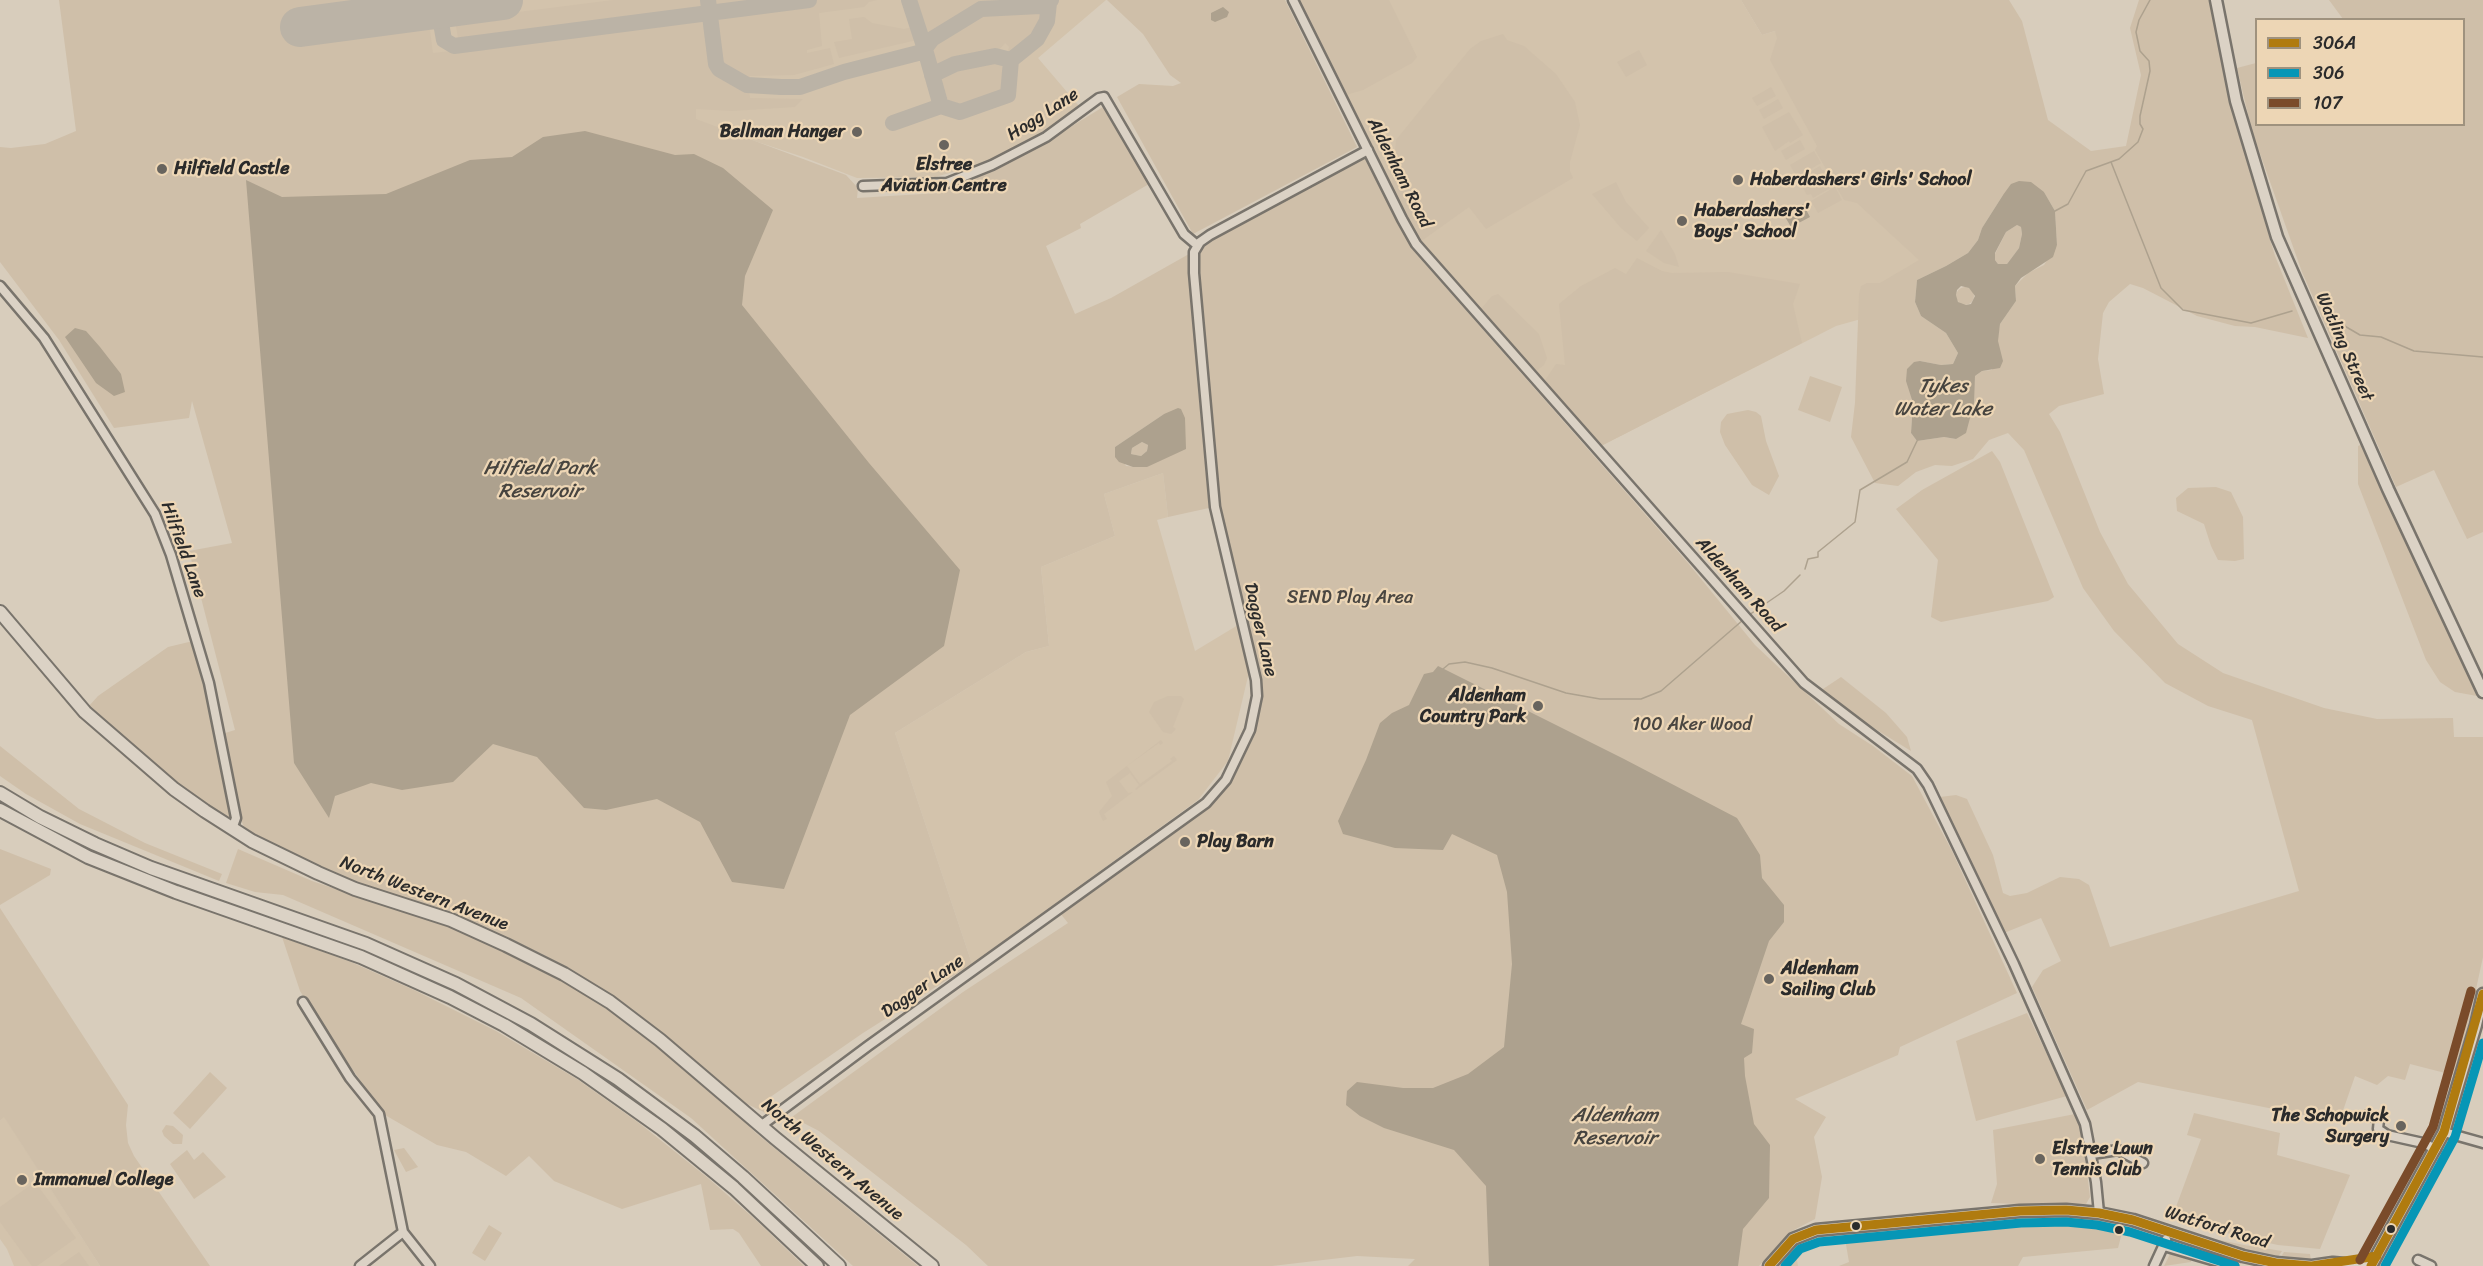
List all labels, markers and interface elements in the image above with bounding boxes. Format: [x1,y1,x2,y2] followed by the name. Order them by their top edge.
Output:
[2255,18,2465,126] legend
[2313,27,2356,59] text: 306A
[2313,57,2344,89] text: 306
[1003,84,1083,146] street label: Hogg Lane
[2313,87,2342,119] text: 107
[1362,114,1436,232] street label: Aldenham Road
[720,121,845,143] place label: Bellman Hanger
[850,125,864,139] marker: Bellman Hanger
[937,138,951,152] marker: Elstree Aviation Centre
[881,154,1007,196] place label: Elstree Aviation Centre
[174,158,290,180] place label: Hilfield Castle
[155,162,169,176] marker: Hilfield Castle
[1750,169,1972,191] place label: Haberdashers' Girls' School
[1731,173,1745,187] marker: Haberdashers' Girls' School
[1694,200,1810,242] place label: Haberdashers' Boys' School
[1675,214,1689,228] marker: Haberdashers' Boys' School
[2310,289,2378,405] street label: Watling Street
[1894,375,1992,422] water label: Tykes Water Lake
[484,457,596,504] water label: Hilfield Park Reservoir
[156,499,210,601] street label: Hilfield Lane
[1690,533,1788,637] street label: Aldenham Road
[1239,581,1281,679] street label: Dagger Lane
[1287,587,1413,609] park label: SEND Play Area
[1420,685,1526,728] place label: Aldenham Country Park
[1531,699,1545,713] marker: Aldenham Country Park
[1632,714,1752,736] park label: 100 Aker Wood
[1197,831,1274,853] place label: Play Barn
[1178,835,1192,849] marker: Play Barn
[337,852,511,936] street label: North Western Avenue
[878,951,968,1023] street label: Dagger Lane
[1781,958,1875,1000] place label: Aldenham Sailing Club
[1762,972,1776,986] marker: Aldenham Sailing Club
[757,1094,907,1226] street label: North Western Avenue
[1572,1104,1658,1151] water label: Aldenham Reservoir
[2271,1105,2389,1148] place label: The Schopwick Surgery
[2394,1119,2408,1133] marker: The Schopwick Surgery
[2052,1138,2153,1180] place label: Elstree Lawn Tennis Club
[2033,1152,2047,1166] marker: Elstree Lawn Tennis Club
[34,1169,173,1191] place label: Immanuel College
[15,1173,29,1187] marker: Immanuel College
[2162,1202,2272,1254] street label: Watford Road
[1850,1220,1862,1232] unlabelled marker
[2385,1223,2397,1235] unlabelled marker
[2113,1224,2125,1236] unlabelled marker

